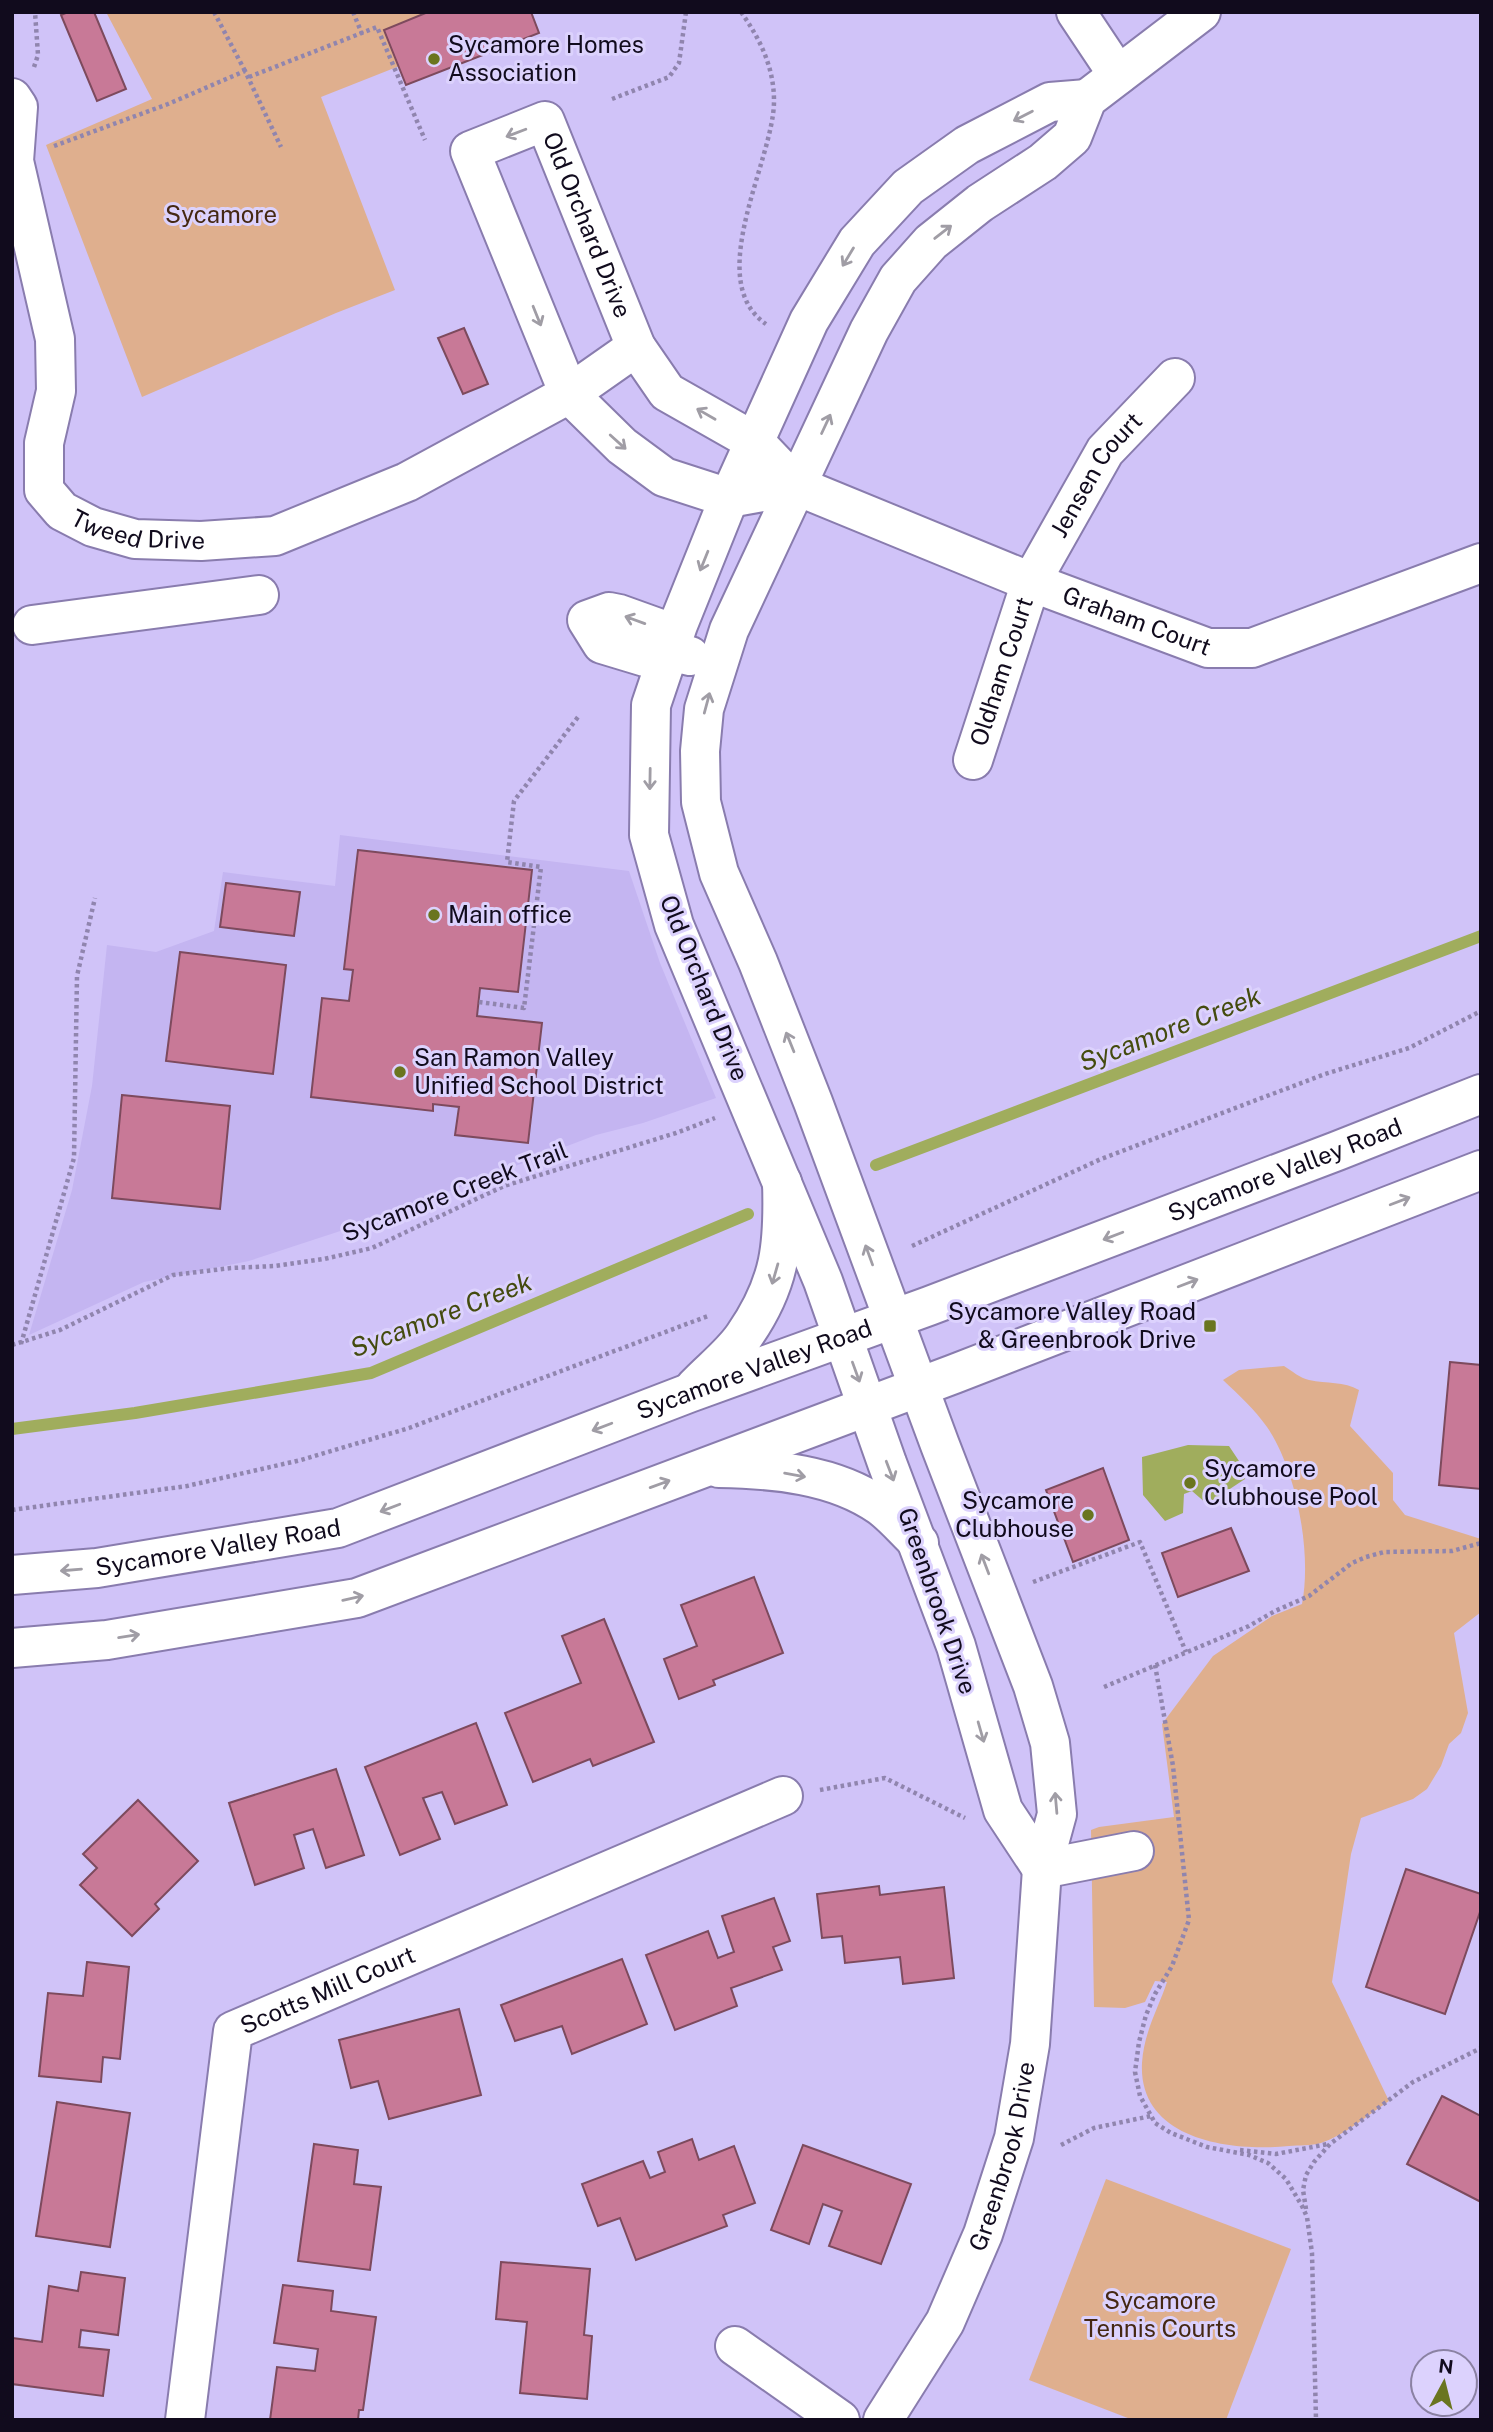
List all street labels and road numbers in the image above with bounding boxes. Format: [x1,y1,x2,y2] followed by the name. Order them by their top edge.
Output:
[538,128,638,322] street label: Old Orchard Drive
[1044,406,1147,542] street label: Jensen Court
[67,503,205,554] street label: Tweed Drive
[1059,580,1215,661] street label: Graham Court
[964,593,1038,749] street label: Oldham Court
[655,891,755,1084] street label: Old Orchard Drive
[1164,1112,1406,1227] street label: Sycamore Valley Road
[338,1135,571,1247] street label: Sycamore Creek Trail
[633,1313,875,1425] street label: Sycamore Valley Road
[893,1504,983,1698] street label: Greenbrook Drive
[93,1513,343,1581] street label: Sycamore Valley Road
[236,1940,419,2039] street label: Scotts Mill Court
[962,2060,1040,2255] street label: Greenbrook Drive

